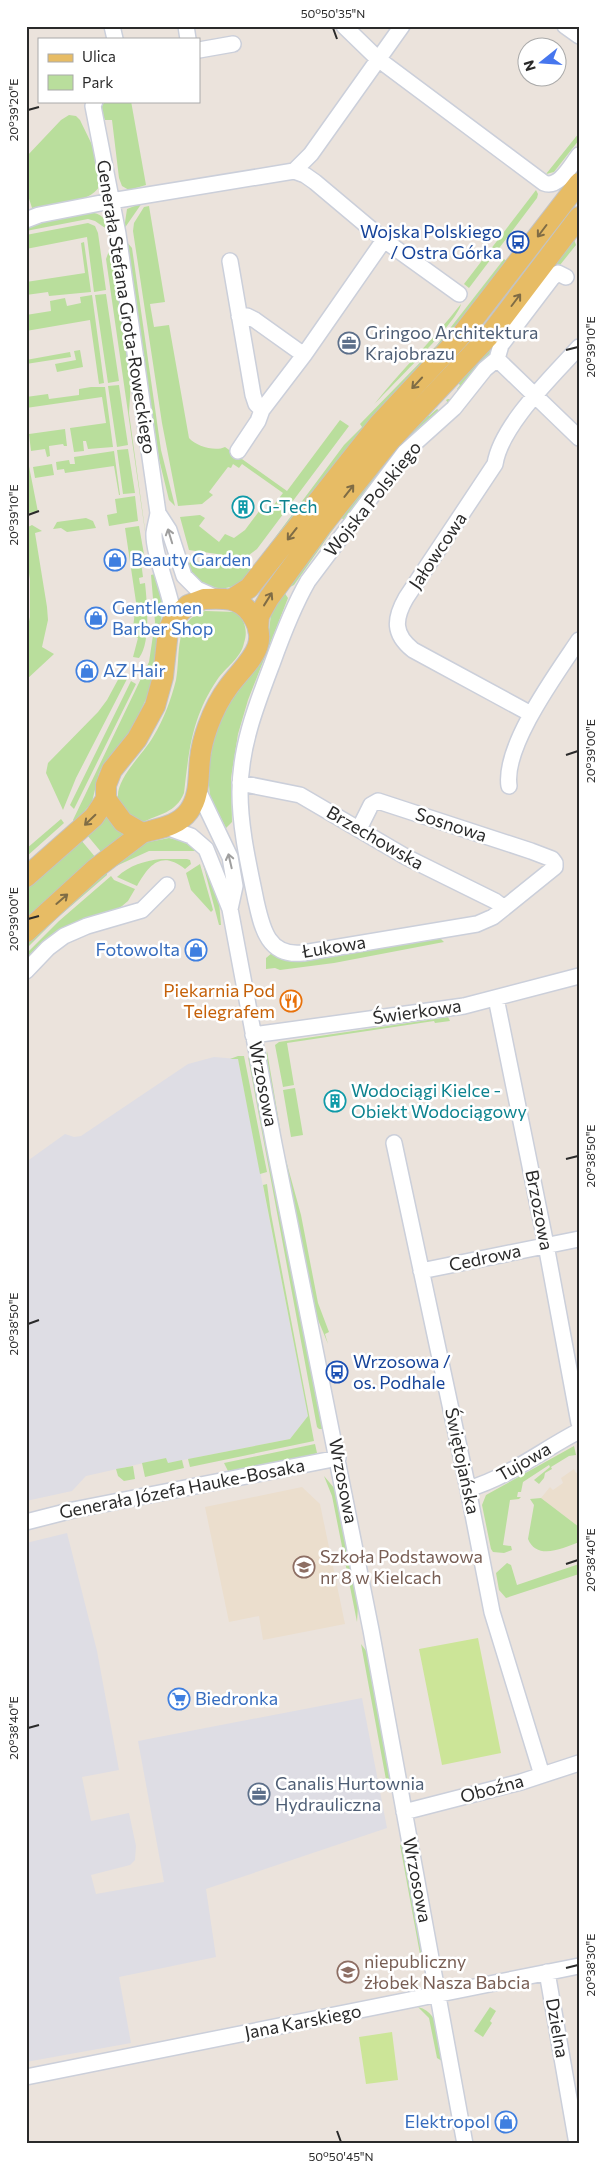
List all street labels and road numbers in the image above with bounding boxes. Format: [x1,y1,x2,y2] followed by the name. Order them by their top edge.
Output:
[93,158,161,455] street label: Generała Stefana Grota-Roweckiego
[319,436,425,560] street label: Wojska Polskiego
[404,508,471,593] street label: Jałowcowa
[323,800,428,874] street label: Brzechowska
[413,802,490,846] street label: Sosnowa
[300,930,367,962] street label: Łukowa
[371,994,463,1028] street label: Świerkowa
[245,1039,283,1128] street label: Wrzosowa
[521,1168,559,1252] street label: Brzozowa
[447,1239,523,1275] street label: Cedrowa
[441,1406,485,1516] street label: Świętojańska
[325,1436,363,1525] street label: Wrzosowa
[493,1437,554,1485] street label: Tujowa
[57,1453,306,1523] street label: Generała Józefa Hauke-Bosaka
[458,1769,526,1807] street label: Oboźna
[399,1835,437,1924] street label: Wrzosowa
[542,1996,574,2060] street label: Dzielna
[242,1999,363,2043] street label: Jana Karskiego

